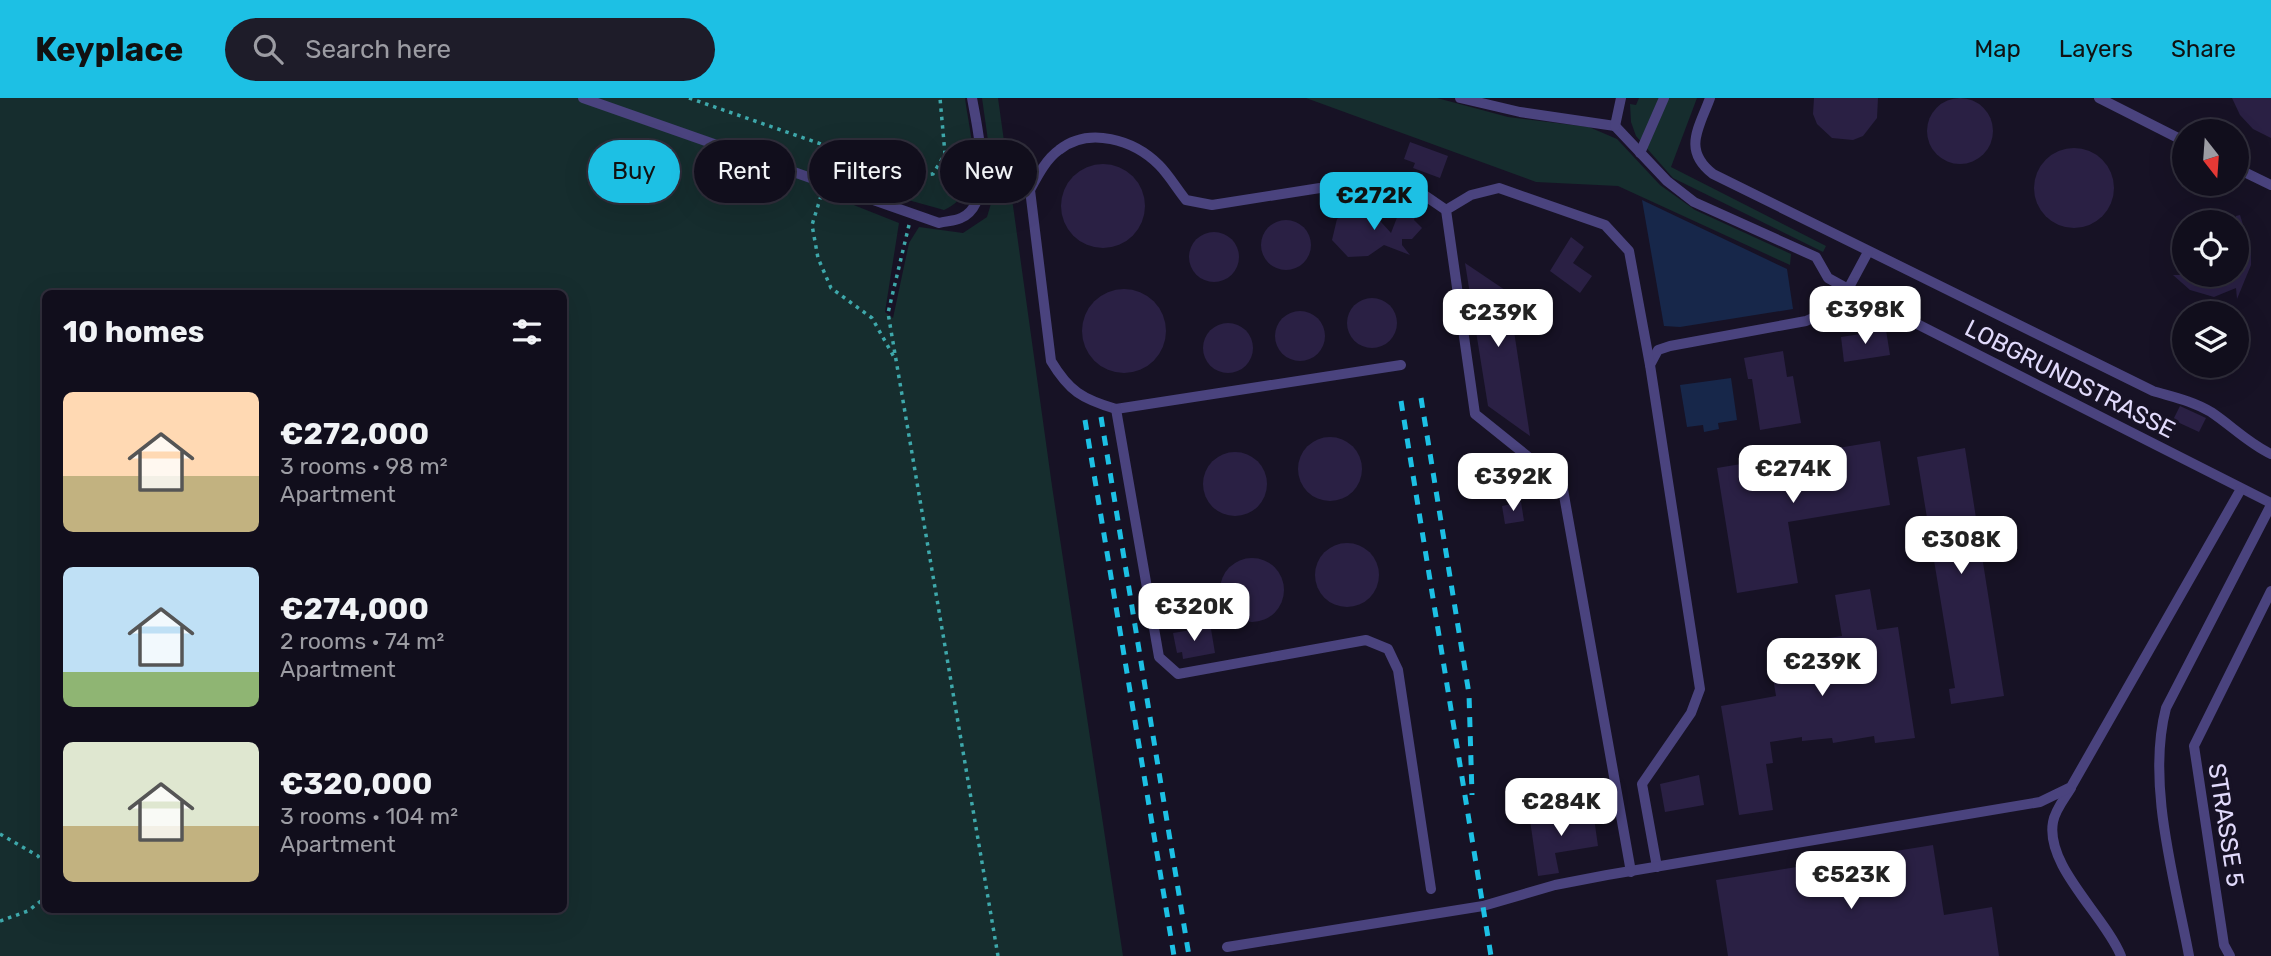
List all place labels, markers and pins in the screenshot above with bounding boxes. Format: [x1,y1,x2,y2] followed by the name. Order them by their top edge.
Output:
[1325,172,1423,232] pin: €272K
[1816,286,1914,346] pin: €398K
[1449,289,1547,349] pin: €239K
[1744,446,1842,505] pin: €274K
[1464,454,1562,513] pin: €392K
[1912,517,2010,576] pin: €308K
[1145,584,1243,643] pin: €320K
[1773,638,1871,698] pin: €239K
[1512,778,1610,838] pin: €284K
[1802,852,1900,911] pin: €523K

